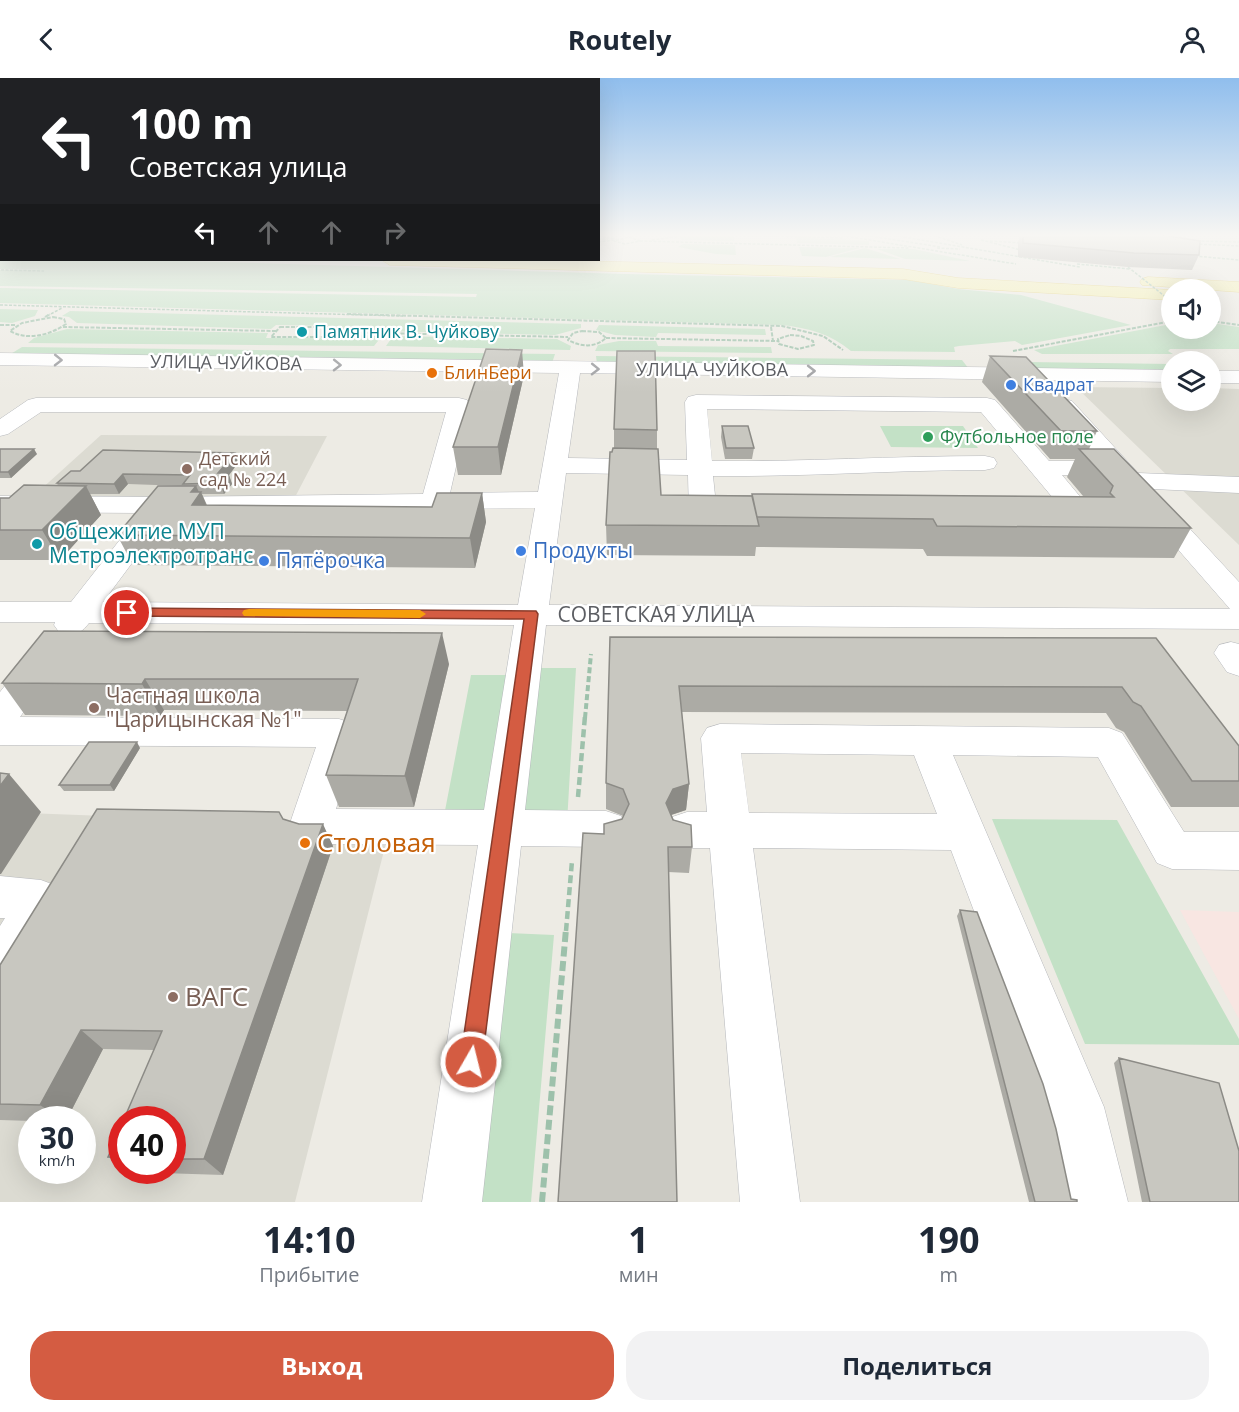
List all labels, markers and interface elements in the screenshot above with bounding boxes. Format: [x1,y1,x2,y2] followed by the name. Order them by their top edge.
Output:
[568,21,671,58] text: Routely
[30,23,63,56] icon: back
[1176,23,1209,56] icon: person
[129,94,253,151] text: 100 m
[30,102,108,180] icon: left
[129,148,348,185] text: Советская улица
[189,216,222,249] icon: left
[252,216,285,249] icon: ahead
[315,216,348,249] icon: ahead
[378,216,411,249] icon: right
[1161,279,1221,411] map controls
[1161,279,1221,339] button: sound
[314,319,500,343] place label: Памятник В. Чуйкову
[295,325,309,339] marker: Памятник В. Чуйкову
[150,349,303,375] street label: УЛИЦА ЧУЙКОВА
[1161,351,1221,411] button: layers
[54,354,63,366] one-way arrow
[636,357,789,381] street label: УЛИЦА ЧУЙКОВА
[333,359,342,371] one-way arrow
[444,360,532,384] place label: БлинБери
[591,363,600,375] one-way arrow
[807,365,816,377] one-way arrow
[425,366,439,380] marker: БлинБери
[1023,372,1095,396] place label: Квадрат
[1004,378,1018,392] marker: Квадрат
[940,424,1094,448] place label: Футбольное поле
[921,430,935,444] marker: Футбольное поле
[199,446,287,491] place label: Детский сад № 224
[180,462,194,476] marker: Детский сад № 224
[49,517,253,569] place label: Общежитие МУП Метроэлектротранс
[533,536,633,564] place label: Продукты
[30,537,44,551] marker: Общежитие МУП Метроэлектротранс
[514,544,528,558] marker: Продукты
[276,546,385,574] place label: Пятёрочка
[257,554,271,568] marker: Пятёрочка
[101,587,152,638] pin
[110,596,143,629] icon: arrive
[558,600,755,628] street label: СОВЕТСКАЯ УЛИЦА
[106,681,302,733] place label: Частная школа "Царицынская №1"
[87,701,101,715] marker: Частная школа "Царицынская №1"
[317,824,436,860] place label: Столовая
[298,836,312,850] marker: Столовая
[185,978,248,1014] place label: ВАГС
[166,990,180,1004] marker: ВАГС
[439,1030,503,1094] position arrow
[108,1106,186,1184] speed limit sign: 40
[40,1117,74,1158] text: 30
[39,1150,75,1170] text: km/h
[263,1215,356,1264] text: 14:10
[628,1215,649,1264] text: 1
[918,1215,980,1264] text: 190
[259,1261,359,1288] text: Прибытие
[619,1261,659,1288] text: мин
[940,1261,958,1288] text: m
[30,1331,614,1400] button: Выход
[626,1331,1209,1400] button: Поделиться

